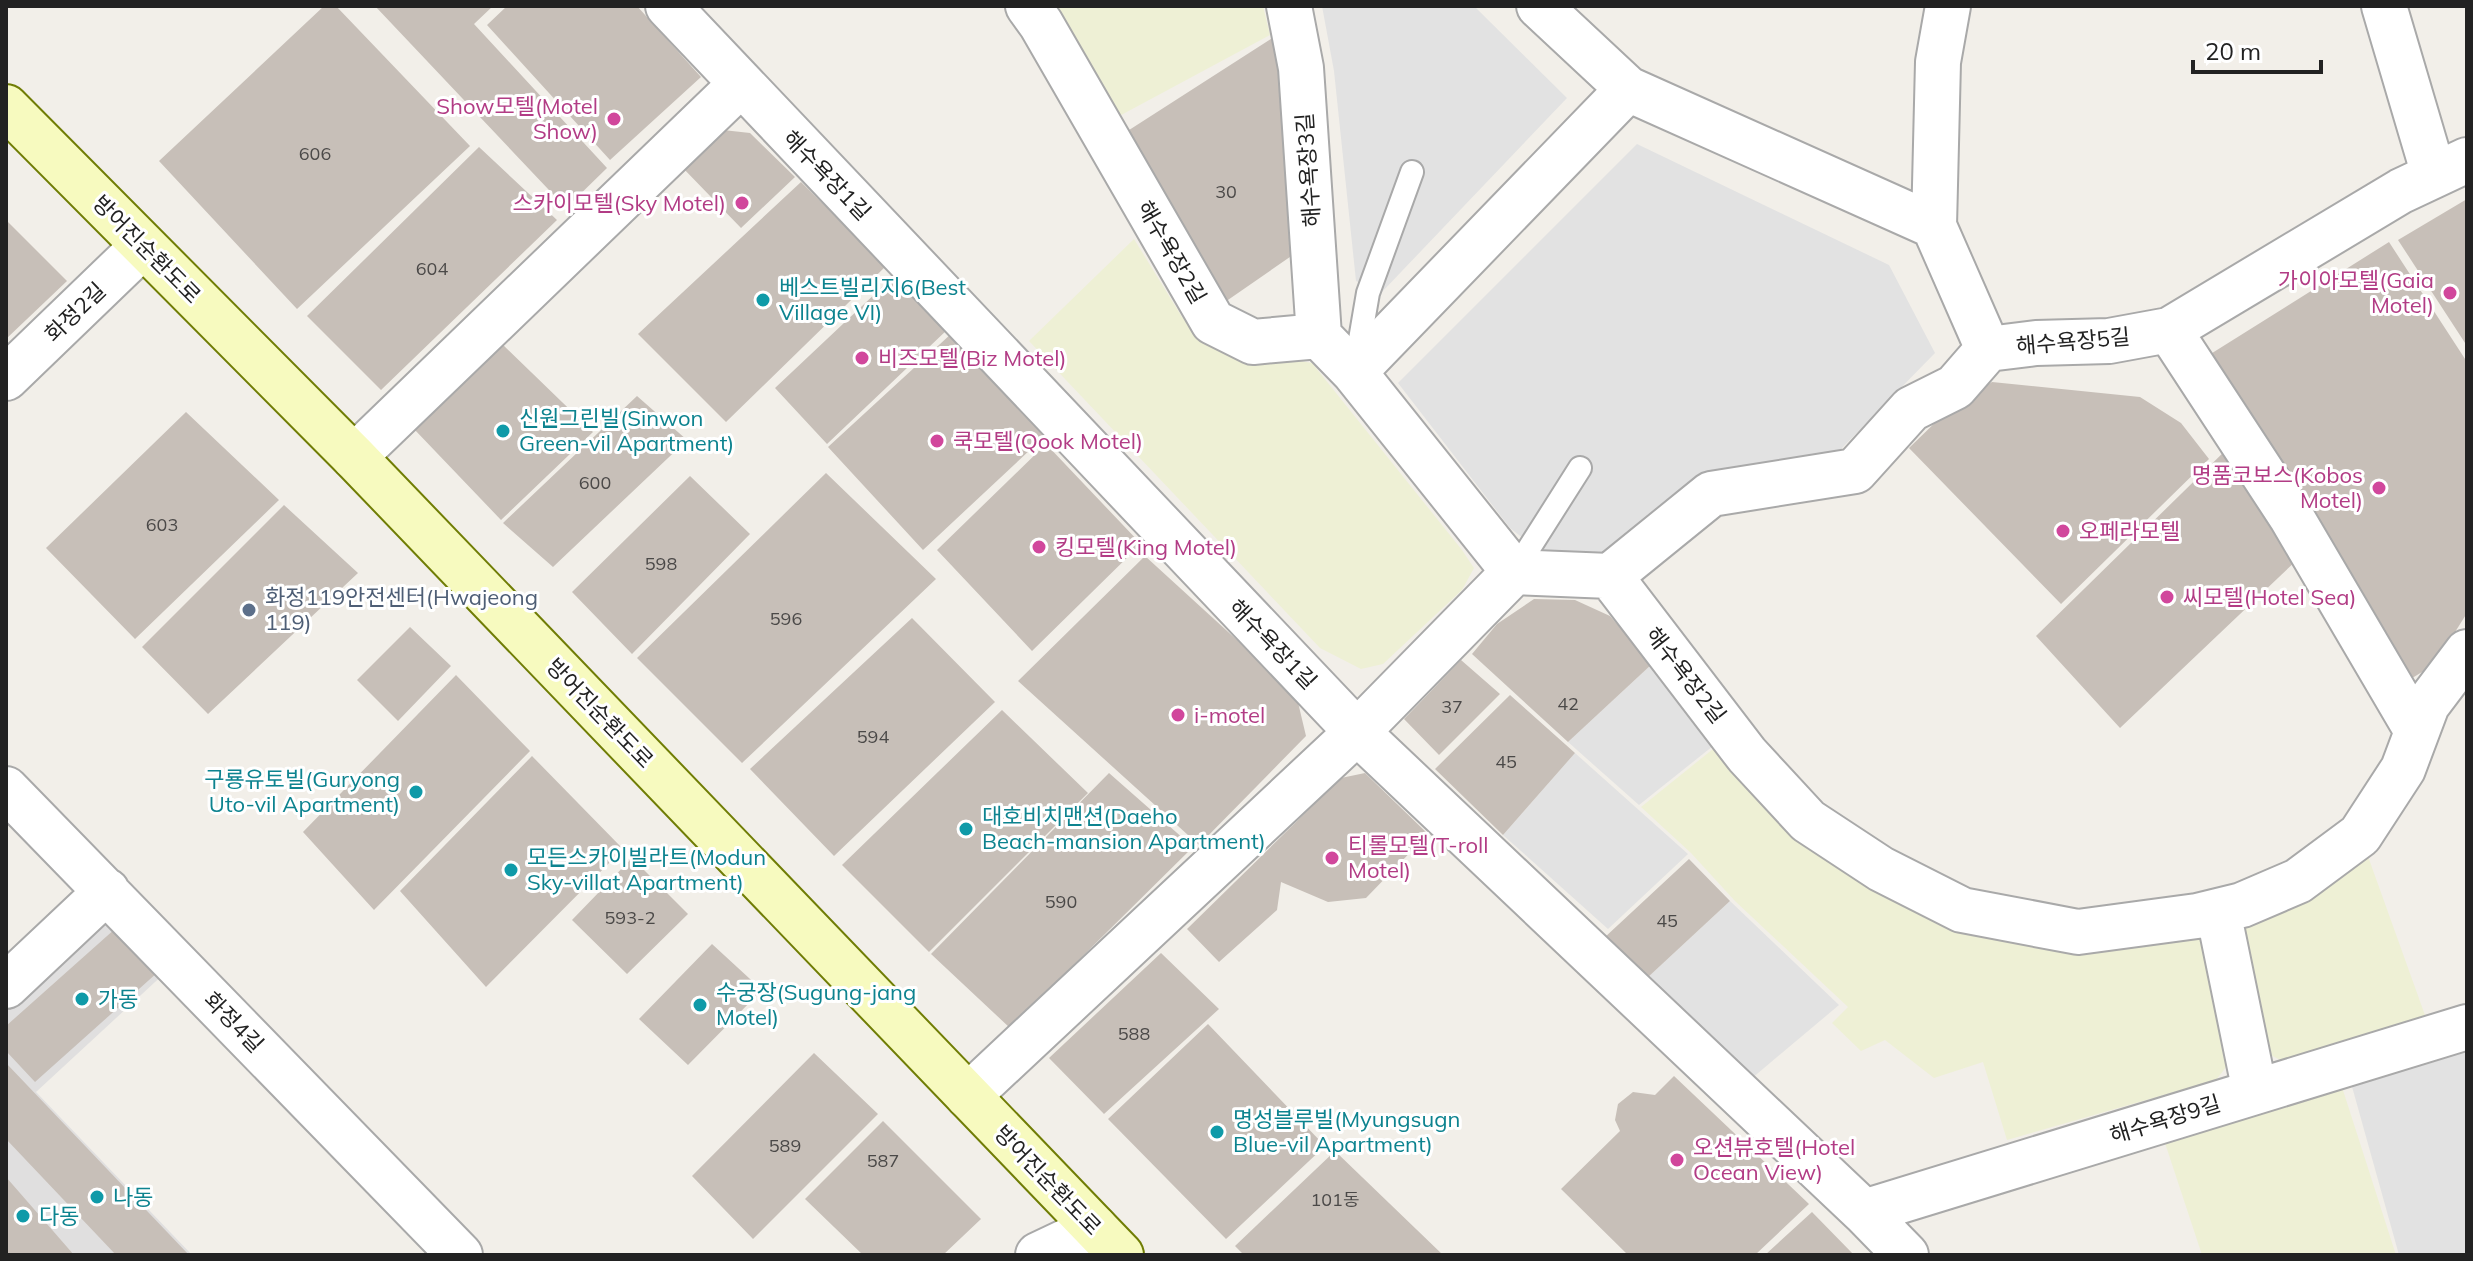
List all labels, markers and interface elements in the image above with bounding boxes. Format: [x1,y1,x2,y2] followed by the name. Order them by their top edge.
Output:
[2193,24,2321,74] scale bar
[2205,36,2261,66] text: 20 m
[436,92,598,145] place label: Show모텔(Motel Show)
[605,110,623,128] marker: Show모텔(Motel Show)
[1290,112,1326,228] street label: 해수욕장3길
[777,124,877,226] street label: 해수욕장1길
[299,142,331,165] house number: 606
[1215,180,1237,203] house number: 30
[87,189,207,309] street label: 방어진순환도로
[513,189,726,217] place label: 스카이모텔(Sky Motel)
[733,194,751,212] marker: 스카이모텔(Sky Motel)
[1131,195,1213,309] street label: 해수욕장2길
[416,257,448,280] house number: 604
[2278,266,2434,319] place label: 가이아모텔(Gaia Motel)
[779,273,966,326] place label: 베스트빌리지6(Best Village VI)
[39,276,111,348] street label: 화정2길
[2441,284,2459,302] marker: 가이아모텔(Gaia Motel)
[754,291,772,309] marker: 베스트빌리지6(Best Village VI)
[2015,322,2131,360] street label: 해수욕장5길
[878,344,1066,372] place label: 비즈모텔(Biz Motel)
[853,349,871,367] marker: 비즈모텔(Biz Motel)
[519,404,734,457] place label: 신원그린빌(Sinwon Green-vil Apartment)
[494,422,512,440] marker: 신원그린빌(Sinwon Green-vil Apartment)
[953,427,1143,455] place label: 쿡모텔(Qook Motel)
[928,432,946,450] marker: 쿡모텔(Qook Motel)
[2192,461,2363,514] place label: 명품코보스(Kobos Motel)
[579,471,611,494] house number: 600
[2370,479,2388,497] marker: 명품코보스(Kobos Motel)
[146,513,178,536] house number: 603
[2079,517,2180,545] place label: 오페라모텔
[2054,522,2072,540] marker: 오페라모텔
[1055,533,1237,561] place label: 킹모텔(King Motel)
[1030,538,1048,556] marker: 킹모텔(King Motel)
[645,552,677,575] house number: 598
[265,583,538,636] place label: 화정119안전센터(Hwajeong 119)
[2183,583,2356,611] place label: 씨모텔(Hotel Sea)
[2158,588,2176,606] marker: 씨모텔(Hotel Sea)
[1223,593,1323,695] street label: 해수욕장1길
[240,601,258,619] marker: 화정119안전센터(Hwajeong 119)
[770,607,802,630] house number: 596
[1640,621,1732,729] street label: 해수욕장2길
[541,652,659,774] street label: 방어진순환도로
[1557,692,1579,715] house number: 42
[1441,695,1463,718] house number: 37
[1194,701,1265,729] place label: i-motel
[1169,706,1187,724] marker: i-motel
[857,725,889,748] house number: 594
[1495,750,1517,773] house number: 45
[204,765,400,818] place label: 구룡유토빌(Guryong Uto-vil Apartment)
[407,783,425,801] marker: 구룡유토빌(Guryong Uto-vil Apartment)
[982,802,1266,855] place label: 대호비치맨션(Daeho Beach-mansion Apartment)
[957,820,975,838] marker: 대호비치맨션(Daeho Beach-mansion Apartment)
[1348,831,1489,884] place label: 티롤모텔(T-roll Motel)
[527,843,766,896] place label: 모든스카이빌라트(Modun Sky-villat Apartment)
[1323,849,1341,867] marker: 티롤모텔(T-roll Motel)
[502,861,520,879] marker: 모든스카이빌라트(Modun Sky-villat Apartment)
[1045,890,1077,913] house number: 590
[605,906,655,929] house number: 593-2
[1656,909,1678,932] house number: 45
[716,978,916,1031] place label: 수궁장(Sugung-jang Motel)
[98,985,138,1013] place label: 가동
[198,986,270,1058] street label: 화정4길
[73,990,91,1008] marker: 가동
[691,996,709,1014] marker: 수궁장(Sugung-jang Motel)
[1118,1022,1150,1045] house number: 588
[2106,1089,2224,1149] street label: 해수욕장9길
[1233,1105,1460,1158] place label: 명성블루빌(Myungsugn Blue-vil Apartment)
[989,1119,1107,1241] street label: 방어진순환도로
[1208,1123,1226,1141] marker: 명성블루빌(Myungsugn Blue-vil Apartment)
[1693,1133,1855,1186] place label: 오션뷰호텔(Hotel Ocean View)
[769,1134,801,1157] house number: 589
[867,1149,899,1172] house number: 587
[1668,1151,1686,1169] marker: 오션뷰호텔(Hotel Ocean View)
[113,1183,153,1211] place label: 나동
[88,1188,106,1206] marker: 나동
[1311,1188,1359,1211] house number: 101동
[39,1202,79,1230] place label: 다동
[14,1207,32,1225] marker: 다동

